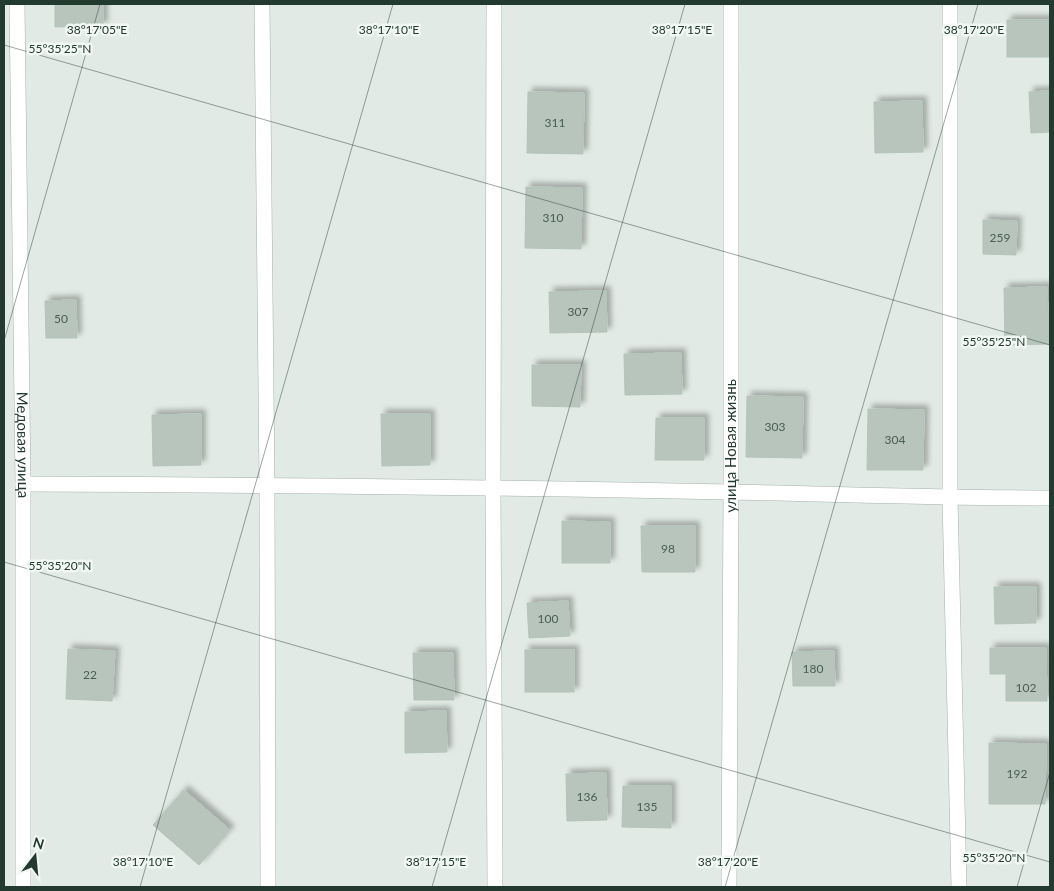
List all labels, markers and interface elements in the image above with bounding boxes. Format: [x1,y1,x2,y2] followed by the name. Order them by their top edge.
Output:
[67,22,127,37] text: 38°17'05"E
[359,22,419,37] text: 38°17'10"E
[652,22,712,37] text: 38°17'15"E
[944,22,1004,37] text: 38°17'20"E
[29,41,91,56] text: 55°35'25"N
[545,115,565,130] house number: 311
[543,210,563,225] house number: 310
[990,230,1010,245] house number: 259
[568,304,588,319] house number: 307
[54,311,68,326] house number: 50
[963,334,1025,349] text: 55°35'25"N
[721,379,739,513] street label: улица Новая жизнь
[14,392,33,498] street label: Медовая улица
[765,419,785,434] house number: 303
[885,432,905,447] house number: 304
[661,541,675,556] house number: 98
[29,558,91,573] text: 55°35'20"N
[538,611,558,626] house number: 100
[803,661,823,676] house number: 180
[83,667,97,682] house number: 22
[1016,680,1036,695] house number: 102
[1007,766,1027,781] house number: 192
[577,789,597,804] house number: 136
[637,799,657,814] house number: 135
[10,831,60,881] north arrow
[31,833,46,853] text: N
[963,850,1025,865] text: 55°35'20"N
[113,854,173,869] text: 38°17'10"E
[406,854,466,869] text: 38°17'15"E
[698,854,758,869] text: 38°17'20"E

